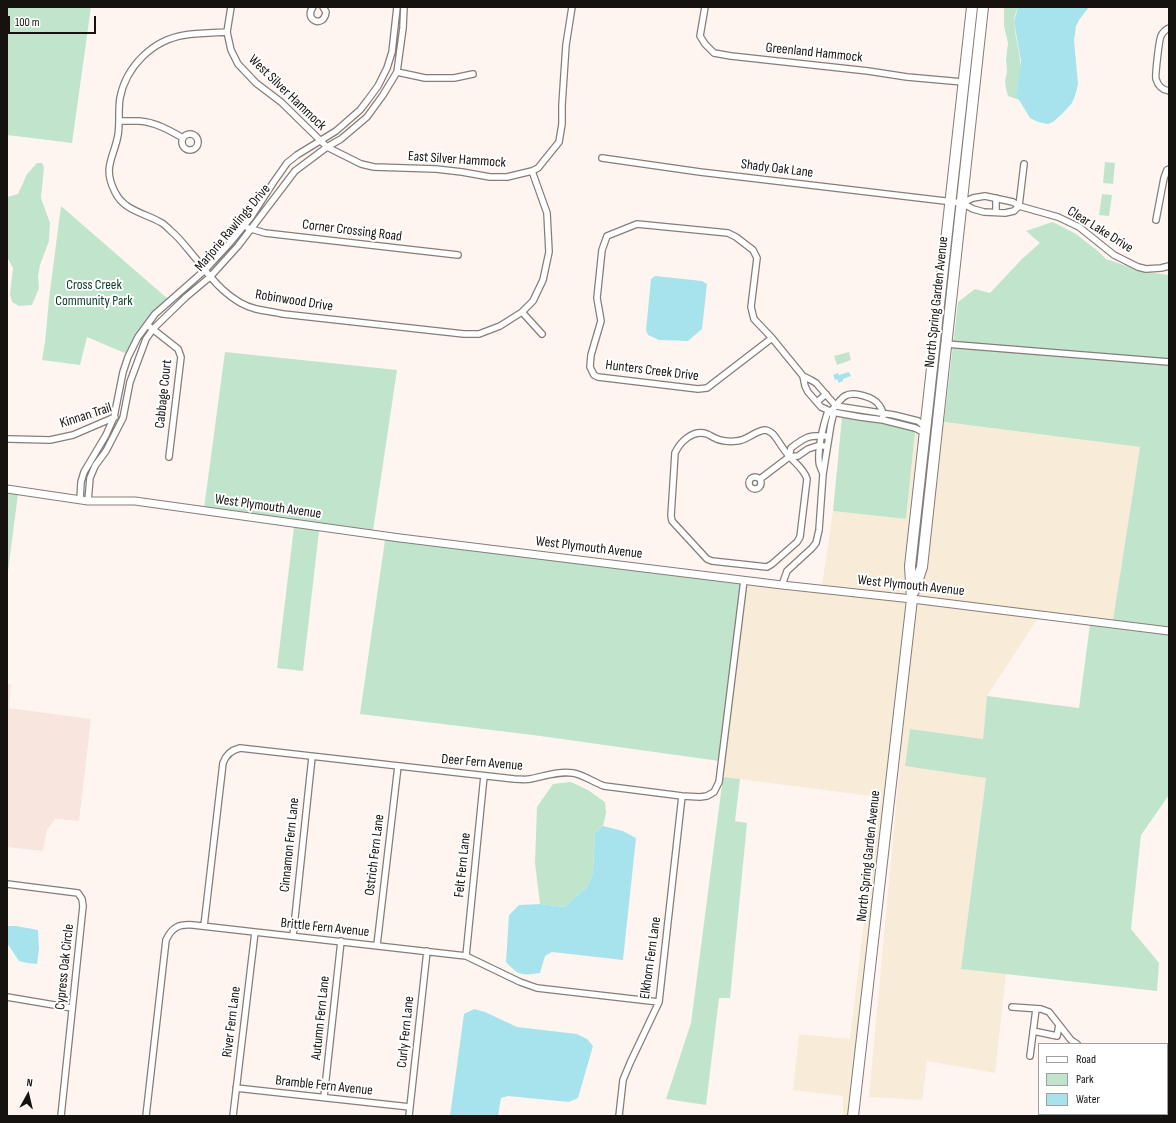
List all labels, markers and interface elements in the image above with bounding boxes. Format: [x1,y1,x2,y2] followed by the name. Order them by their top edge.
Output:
[10,8,98,34] scale bar
[15,15,40,30] text: 100 m
[765,40,863,66] street label: Greenland Hammock
[245,52,329,134] street label: West Silver Hammock
[407,148,507,172] street label: East Silver Hammock
[740,156,814,182] street label: Shady Oak Lane
[192,181,274,275] street label: Marjorie Rawlings Drive
[1064,203,1136,257] street label: Clear Lake Drive
[301,217,403,245] street label: Corner Crossing Road
[922,236,952,368] street label: North Spring Garden Avenue
[55,277,133,310] park label: Cross Creek Community Park
[254,287,334,315] street label: Robinwood Drive
[604,357,700,385] street label: Hunters Creek Drive
[152,359,176,429] street label: Cabbage Court
[58,400,114,432] street label: Kinnan Trail
[214,491,322,523] street label: West Plymouth Avenue
[535,533,643,563] street label: West Plymouth Avenue
[857,572,965,600] street label: West Plymouth Avenue
[441,751,523,775] street label: Deer Fern Avenue
[854,790,884,922] street label: North Spring Garden Avenue
[277,797,303,893] street label: Cinnamon Fern Lane
[362,813,388,897] street label: Ostrich Fern Lane
[451,832,475,898] street label: Felt Fern Lane
[280,915,370,941] street label: Brittle Fern Avenue
[637,916,665,1000] street label: Elkhorn Fern Lane
[52,923,78,1011] street label: Cypress Oak Circle
[308,975,334,1061] street label: Autumn Fern Lane
[219,986,245,1058] street label: River Fern Lane
[394,995,418,1069] street label: Curly Fern Lane
[1038,1043,1168,1115] legend
[1076,1052,1096,1067] text: Road
[1076,1072,1094,1087] text: Park
[274,1073,374,1099] street label: Bramble Fern Avenue
[8,1075,48,1115] north arrow
[26,1076,34,1089] text: N
[1076,1092,1100,1107] text: Water

